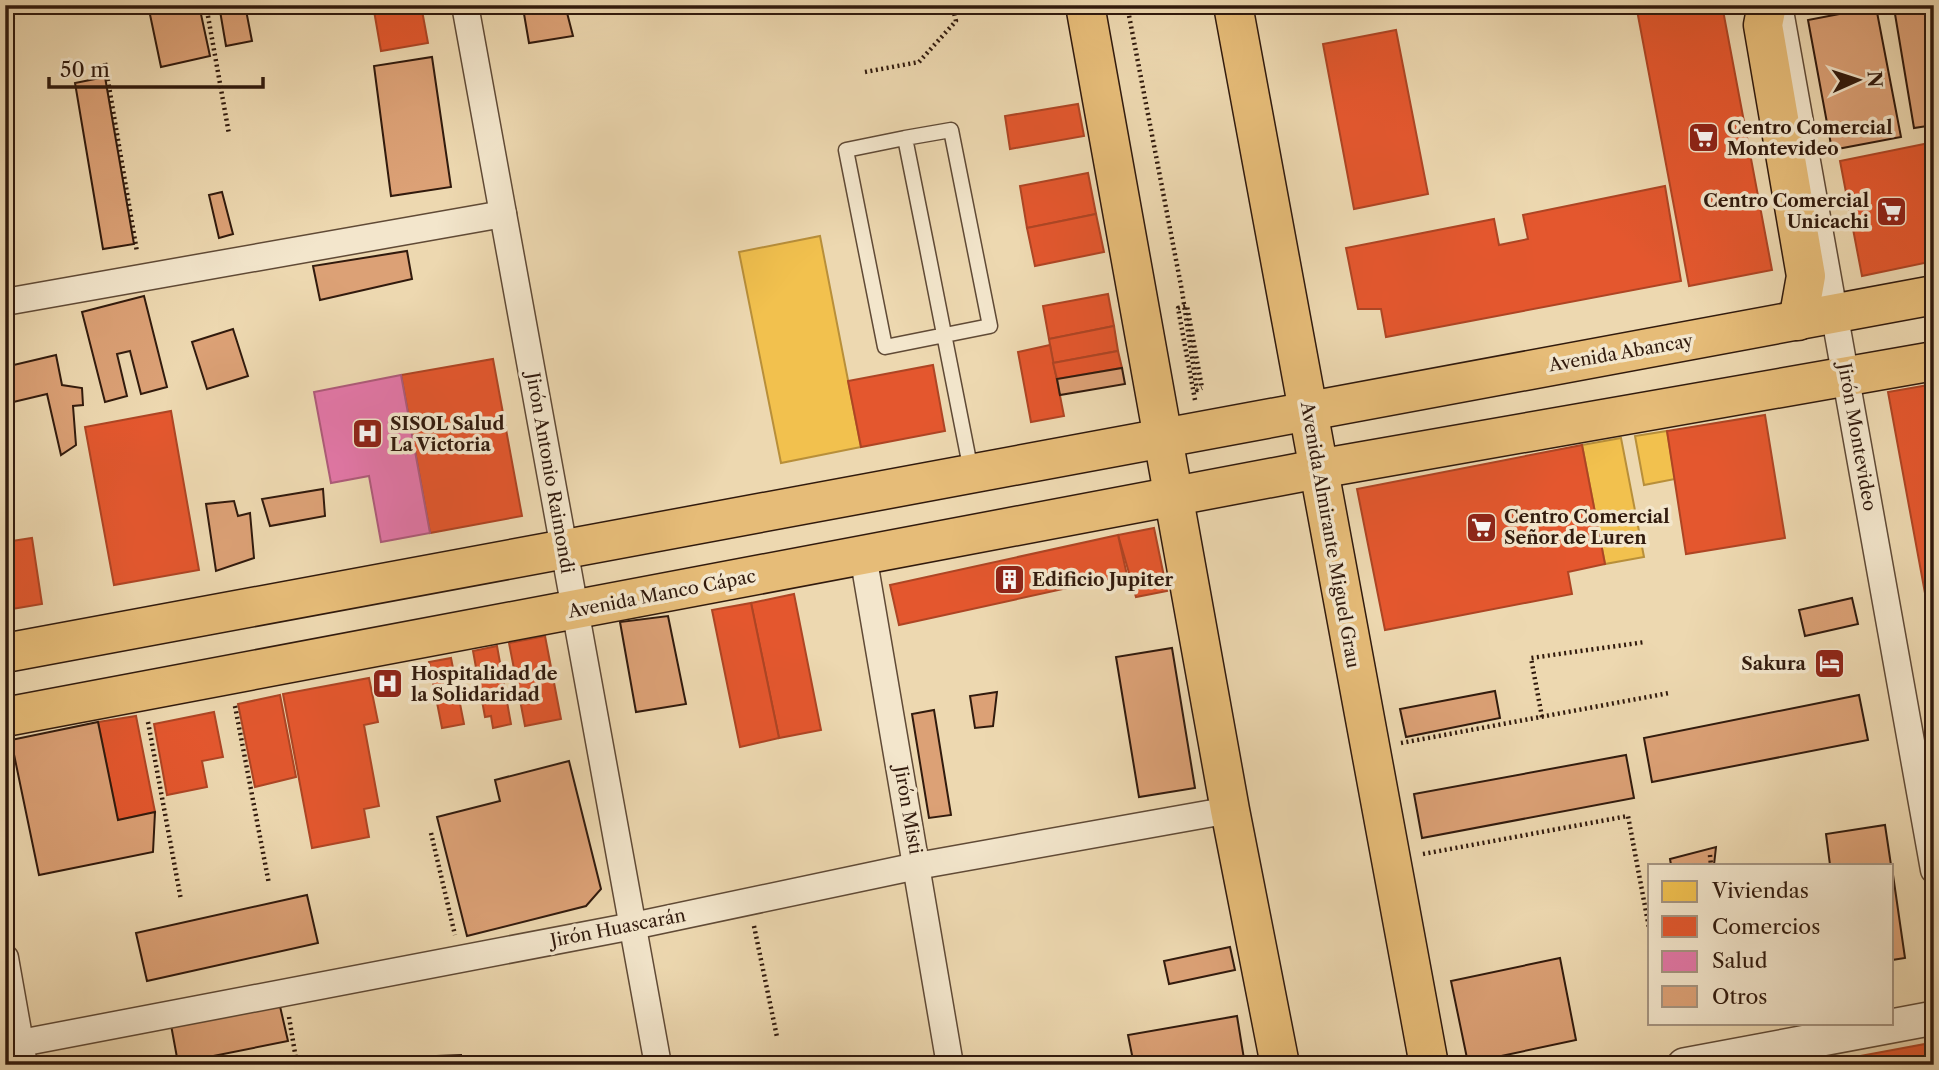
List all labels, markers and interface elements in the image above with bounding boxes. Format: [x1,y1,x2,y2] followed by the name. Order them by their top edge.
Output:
[49,46,262,90] scale bar
[1824,46,1894,116] north arrow
[60,57,110,82] text: 50 m
[1863,70,1886,88] text: N
[1727,117,1893,160] place label: Centro Comercial Montevideo
[1687,121,1721,155] supermarket icon: Centro Comercial Montevideo
[1703,190,1870,233] place label: Centro Comercial Unicachi
[1875,194,1909,228] supermarket icon: Centro Comercial Unicachi
[1546,329,1696,377] street label: Avenida Abancay
[1833,358,1881,513] street label: Jirón Montevideo
[521,368,579,576] street label: Jirón Antonio Raimondi
[1296,399,1364,670] street label: Avenida Almirante Miguel Grau
[390,413,504,456] place label: SISOL Salud La Victoria
[350,417,384,451] hospital icon: SISOL Salud La Victoria
[1504,506,1670,549] place label: Centro Comercial Señor de Luren
[1464,510,1498,544] supermarket icon: Centro Comercial Señor de Luren
[992,563,1026,597] building icon: Edificio Jupiter
[565,565,758,623] street label: Avenida Manco Cápac
[1032,569,1173,591] place label: Edificio Jupiter
[1812,647,1846,681] hotel icon: Sakura
[1741,653,1807,675] place label: Sakura
[411,663,558,706] place label: Hospitalidad de la Solidaridad
[371,667,405,701] hospital icon: Hospitalidad de la Solidaridad
[889,761,927,857] street label: Jirón Misti
[1648,864,1894,1024] legend
[1711,878,1809,903] text: Viviendas
[546,904,687,952] street label: Jirón Huascarán
[1712,914,1820,939] text: Comercios
[1712,948,1768,973] text: Salud
[1712,984,1767,1009] text: Otros

